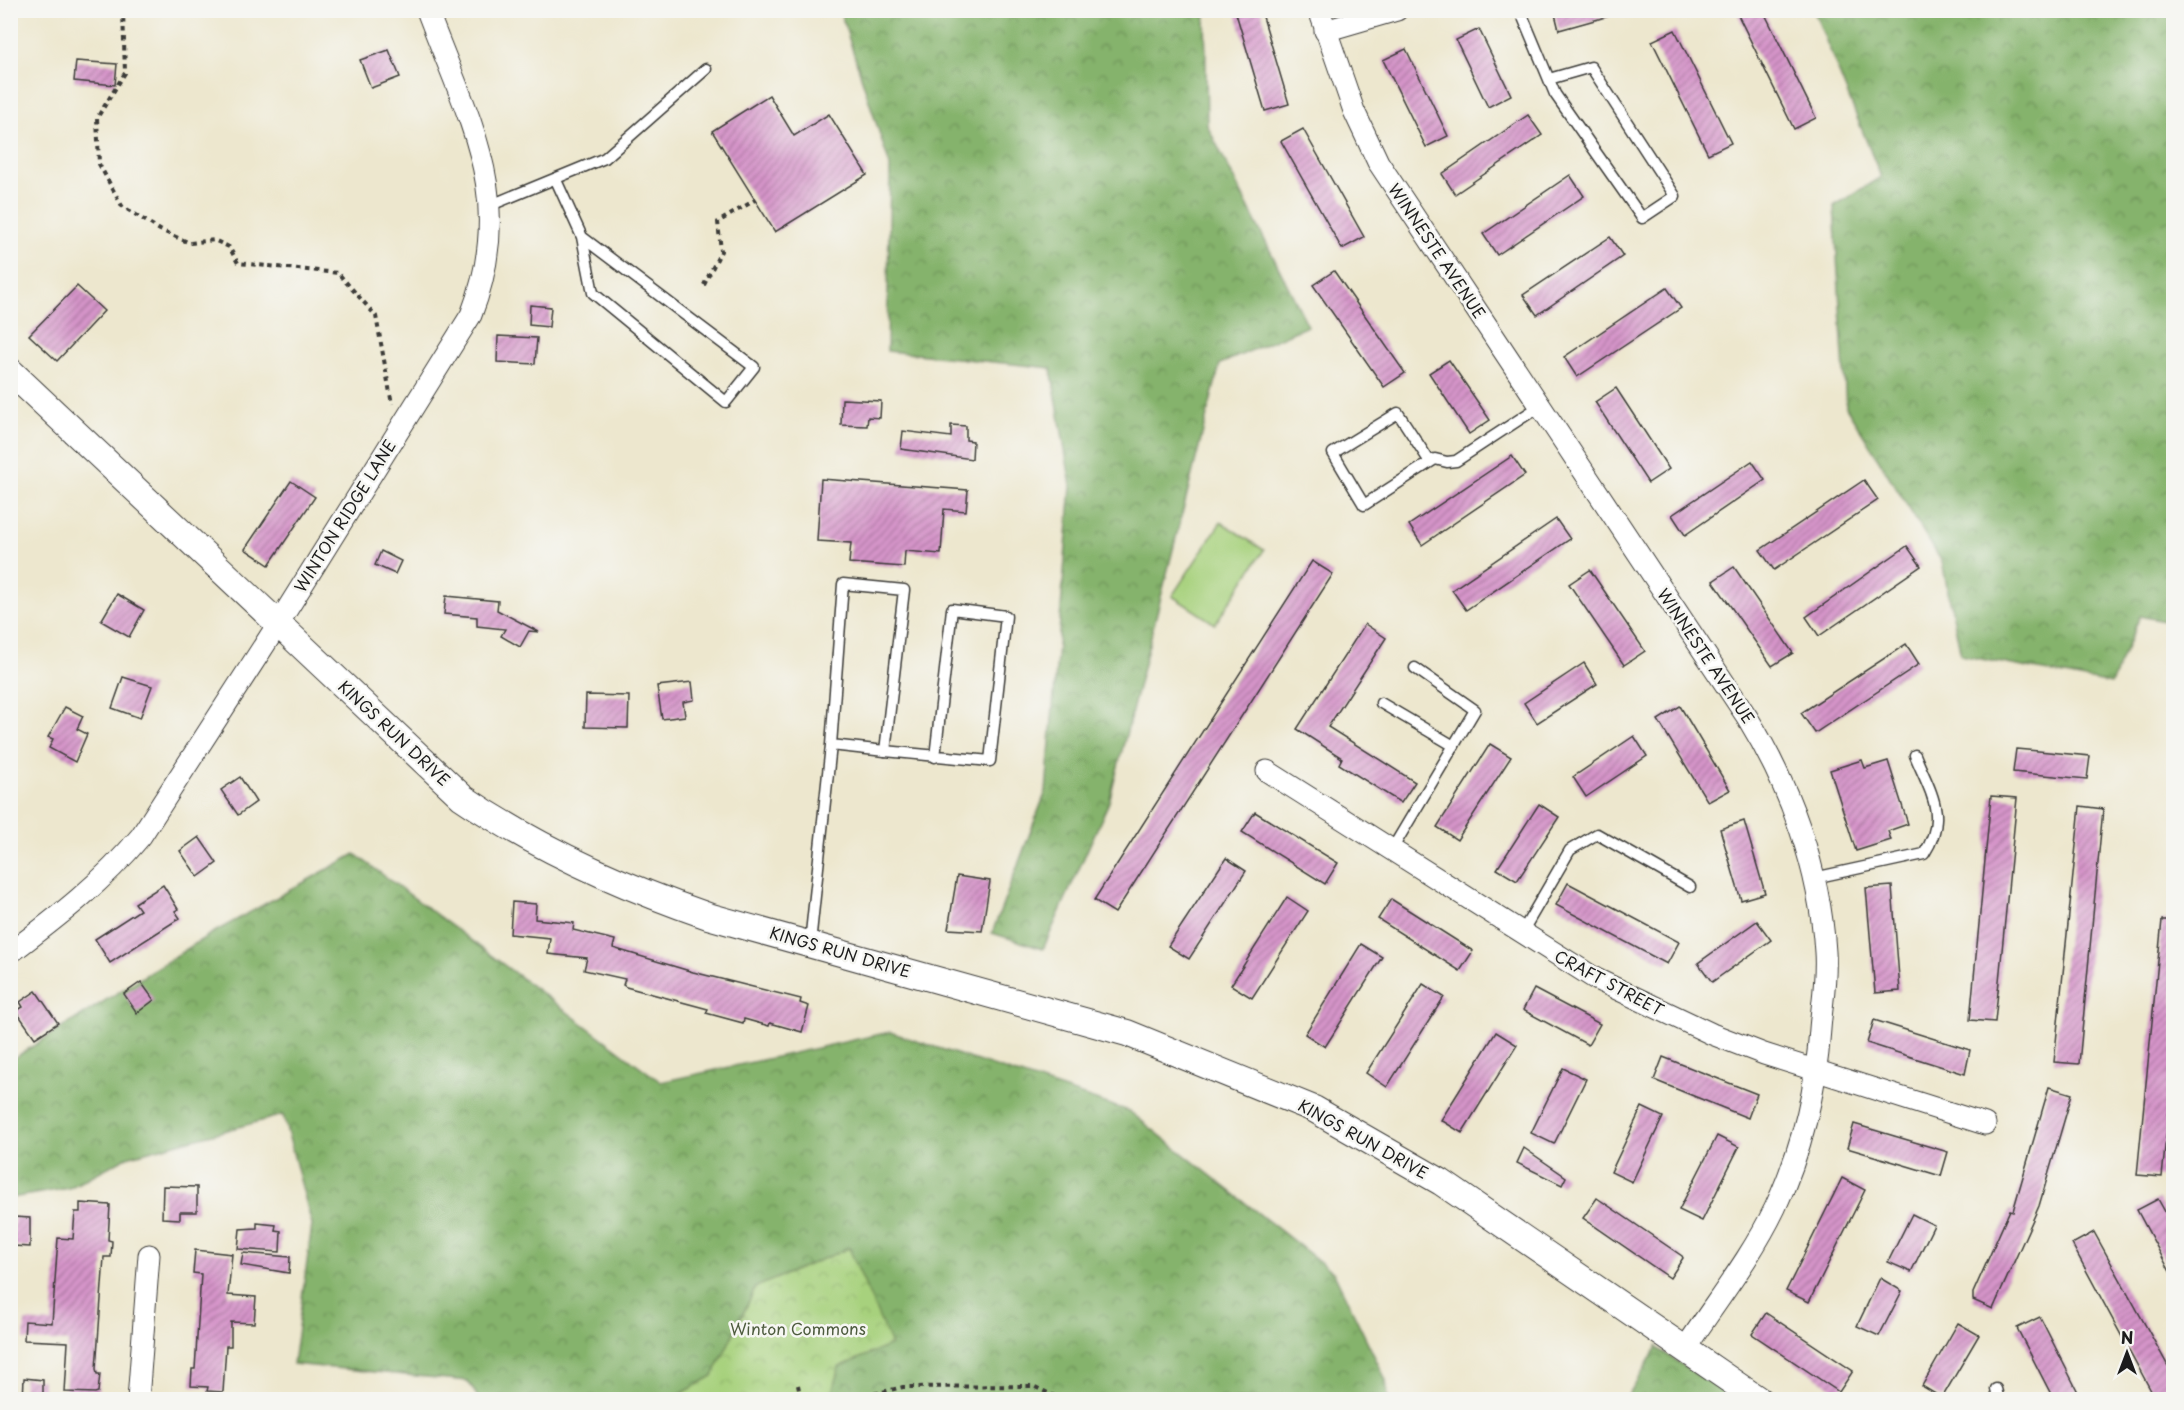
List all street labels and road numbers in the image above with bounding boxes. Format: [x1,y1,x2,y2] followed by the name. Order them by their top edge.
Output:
[1383,178,1492,323] street label: WINNESTE AVENUE
[287,435,401,596] street label: WINTON RIDGE LANE
[1652,583,1761,728] street label: WINNESTE AVENUE
[333,674,456,791] street label: KINGS RUN DRIVE
[767,919,914,983] street label: KINGS RUN DRIVE
[1551,943,1668,1021] street label: CRAFT STREET
[1294,1092,1433,1184] street label: KINGS RUN DRIVE

